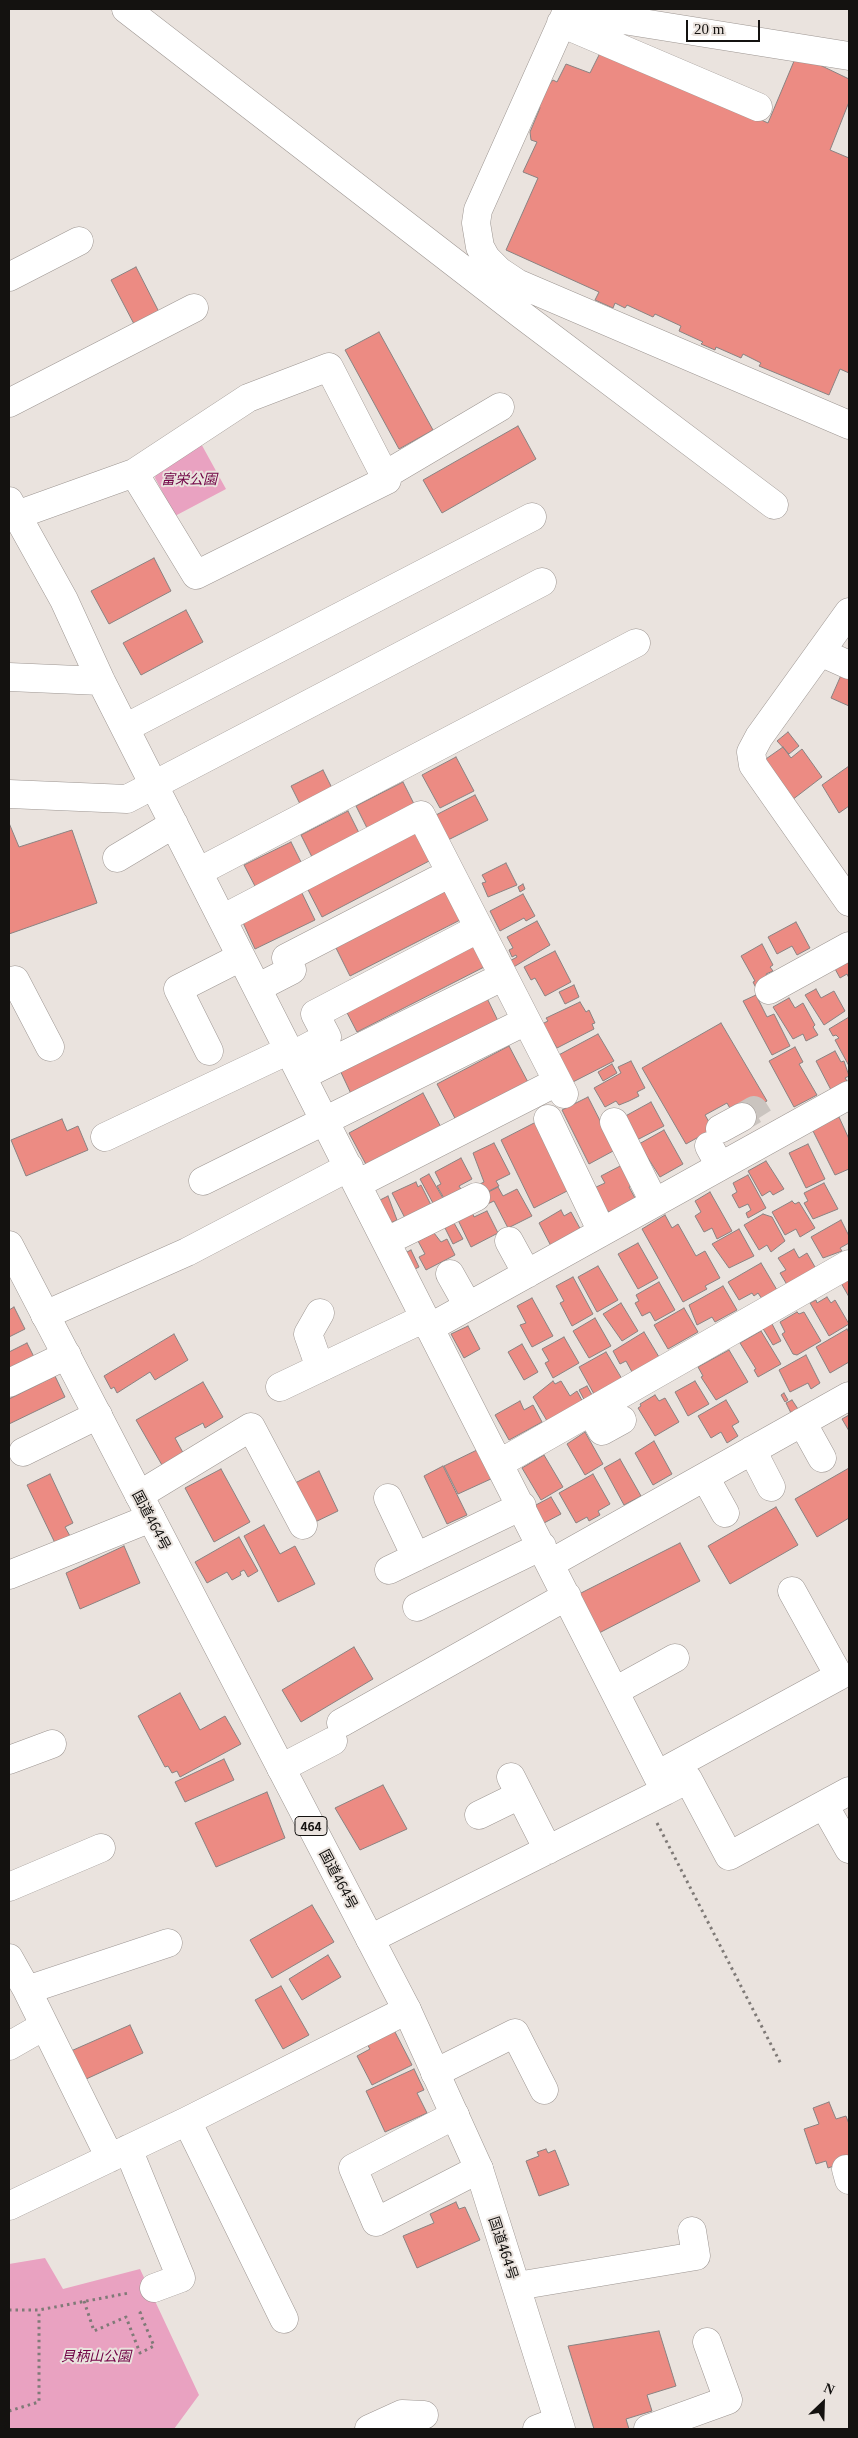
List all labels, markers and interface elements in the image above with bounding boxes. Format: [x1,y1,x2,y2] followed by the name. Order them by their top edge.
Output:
[688,10,762,42] scale bar
[694,21,724,37] text: 20 m
[161,471,217,487] park label: 富栄公園
[129,1487,175,1553] street label: 国道464号
[295,1816,327,1835] road number: 464
[316,1846,362,1912] street label: 国道464号
[486,2214,522,2282] street label: 国道464号
[61,2348,131,2364] park label: 貝柄山公園
[798,2378,848,2428] north arrow
[822,2380,837,2398] text: N

